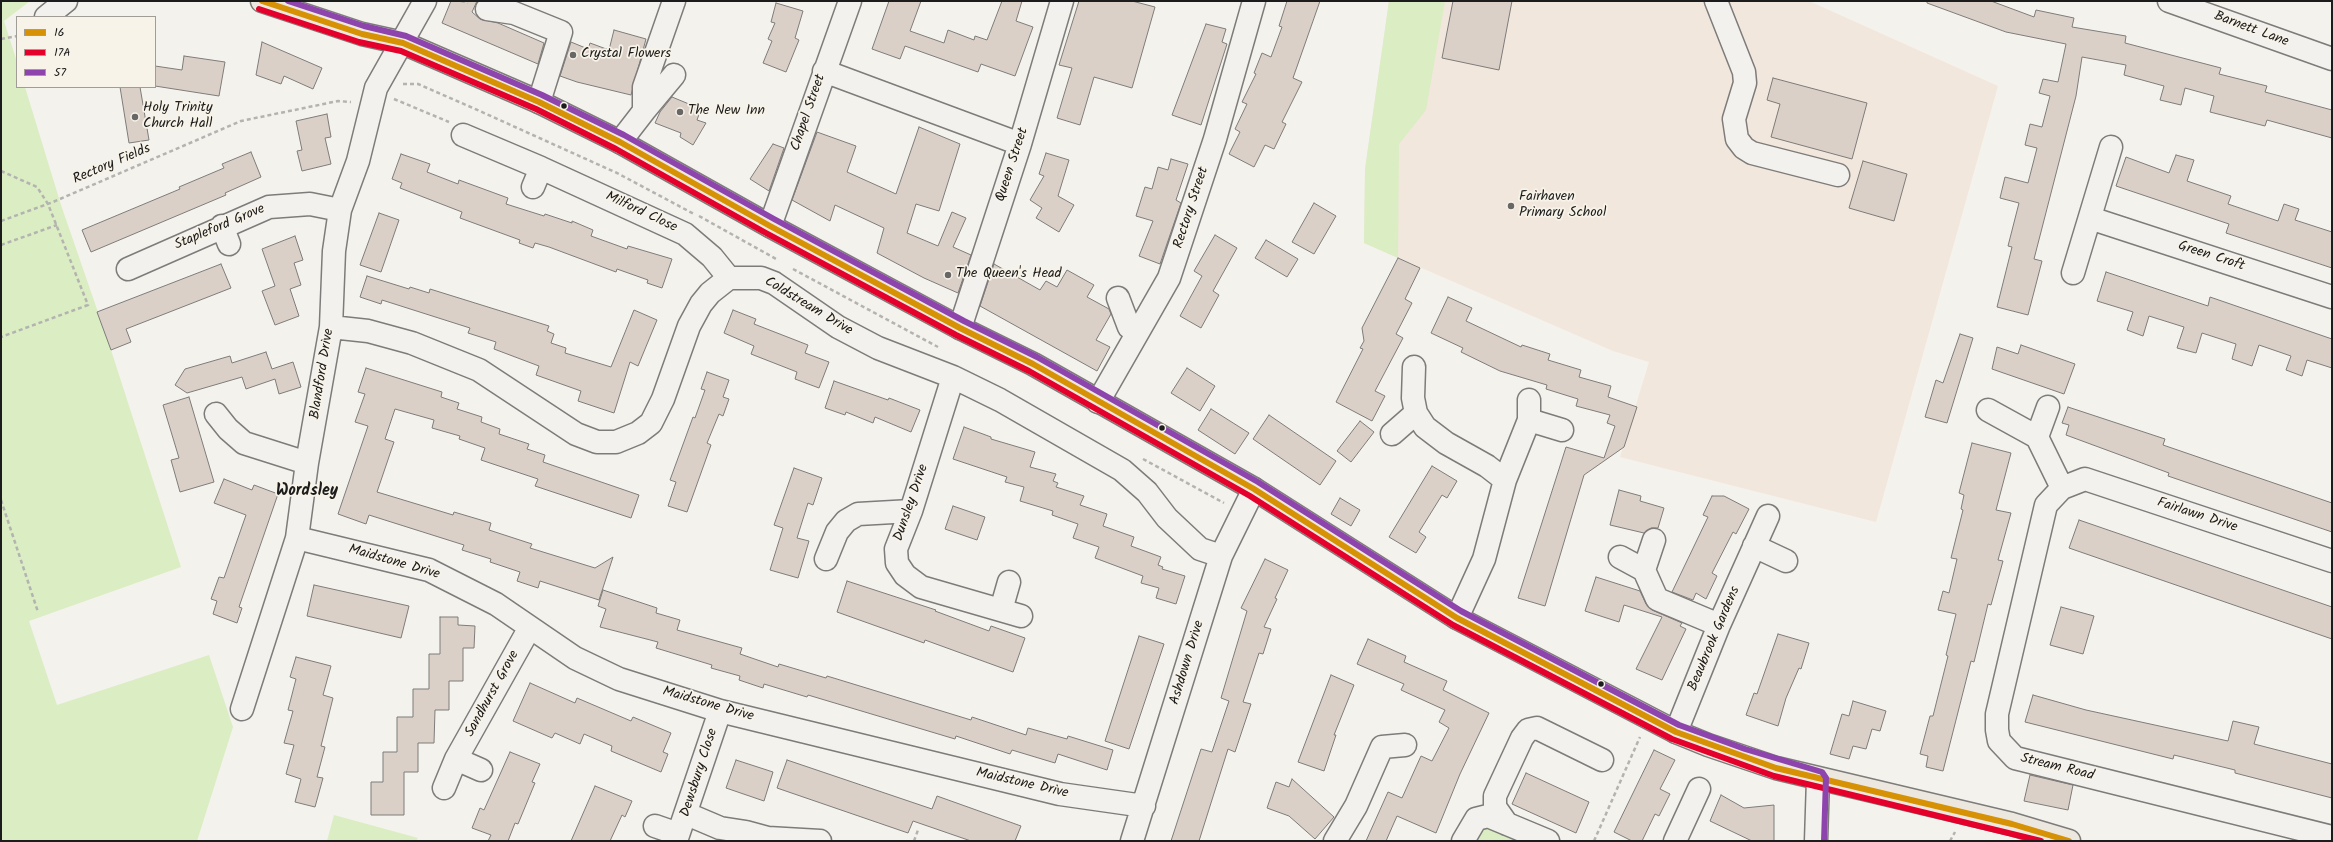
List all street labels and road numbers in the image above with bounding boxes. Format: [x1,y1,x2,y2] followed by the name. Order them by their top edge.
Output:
[2211,9,2291,51] street label: Barnett Lane
[788,72,830,154] street label: Chapel Street
[993,126,1033,204] street label: Queen Street
[71,141,153,189] street label: Rectory Fields
[1171,165,1213,251] street label: Rectory Street
[603,189,679,237] street label: Milford Close
[172,201,268,255] street label: Stapleford Grove
[2176,238,2246,276] street label: Green Croft
[761,274,855,340] street label: Coldstream Drive
[308,328,338,420] street label: Blandford Drive
[891,462,933,544] street label: Dunsley Drive
[2155,495,2239,537] street label: Fairlawn Drive
[346,542,442,584] street label: Maidstone Drive
[1685,584,1745,694] street label: Beaubrook Gardens
[1167,619,1209,707] street label: Ashdown Drive
[462,648,524,740] street label: Sandhurst Grove
[660,684,756,726] street label: Maidstone Drive
[678,727,722,819] street label: Dewsbury Close
[2018,751,2096,785] street label: Stream Road
[974,765,1070,803] street label: Maidstone Drive

